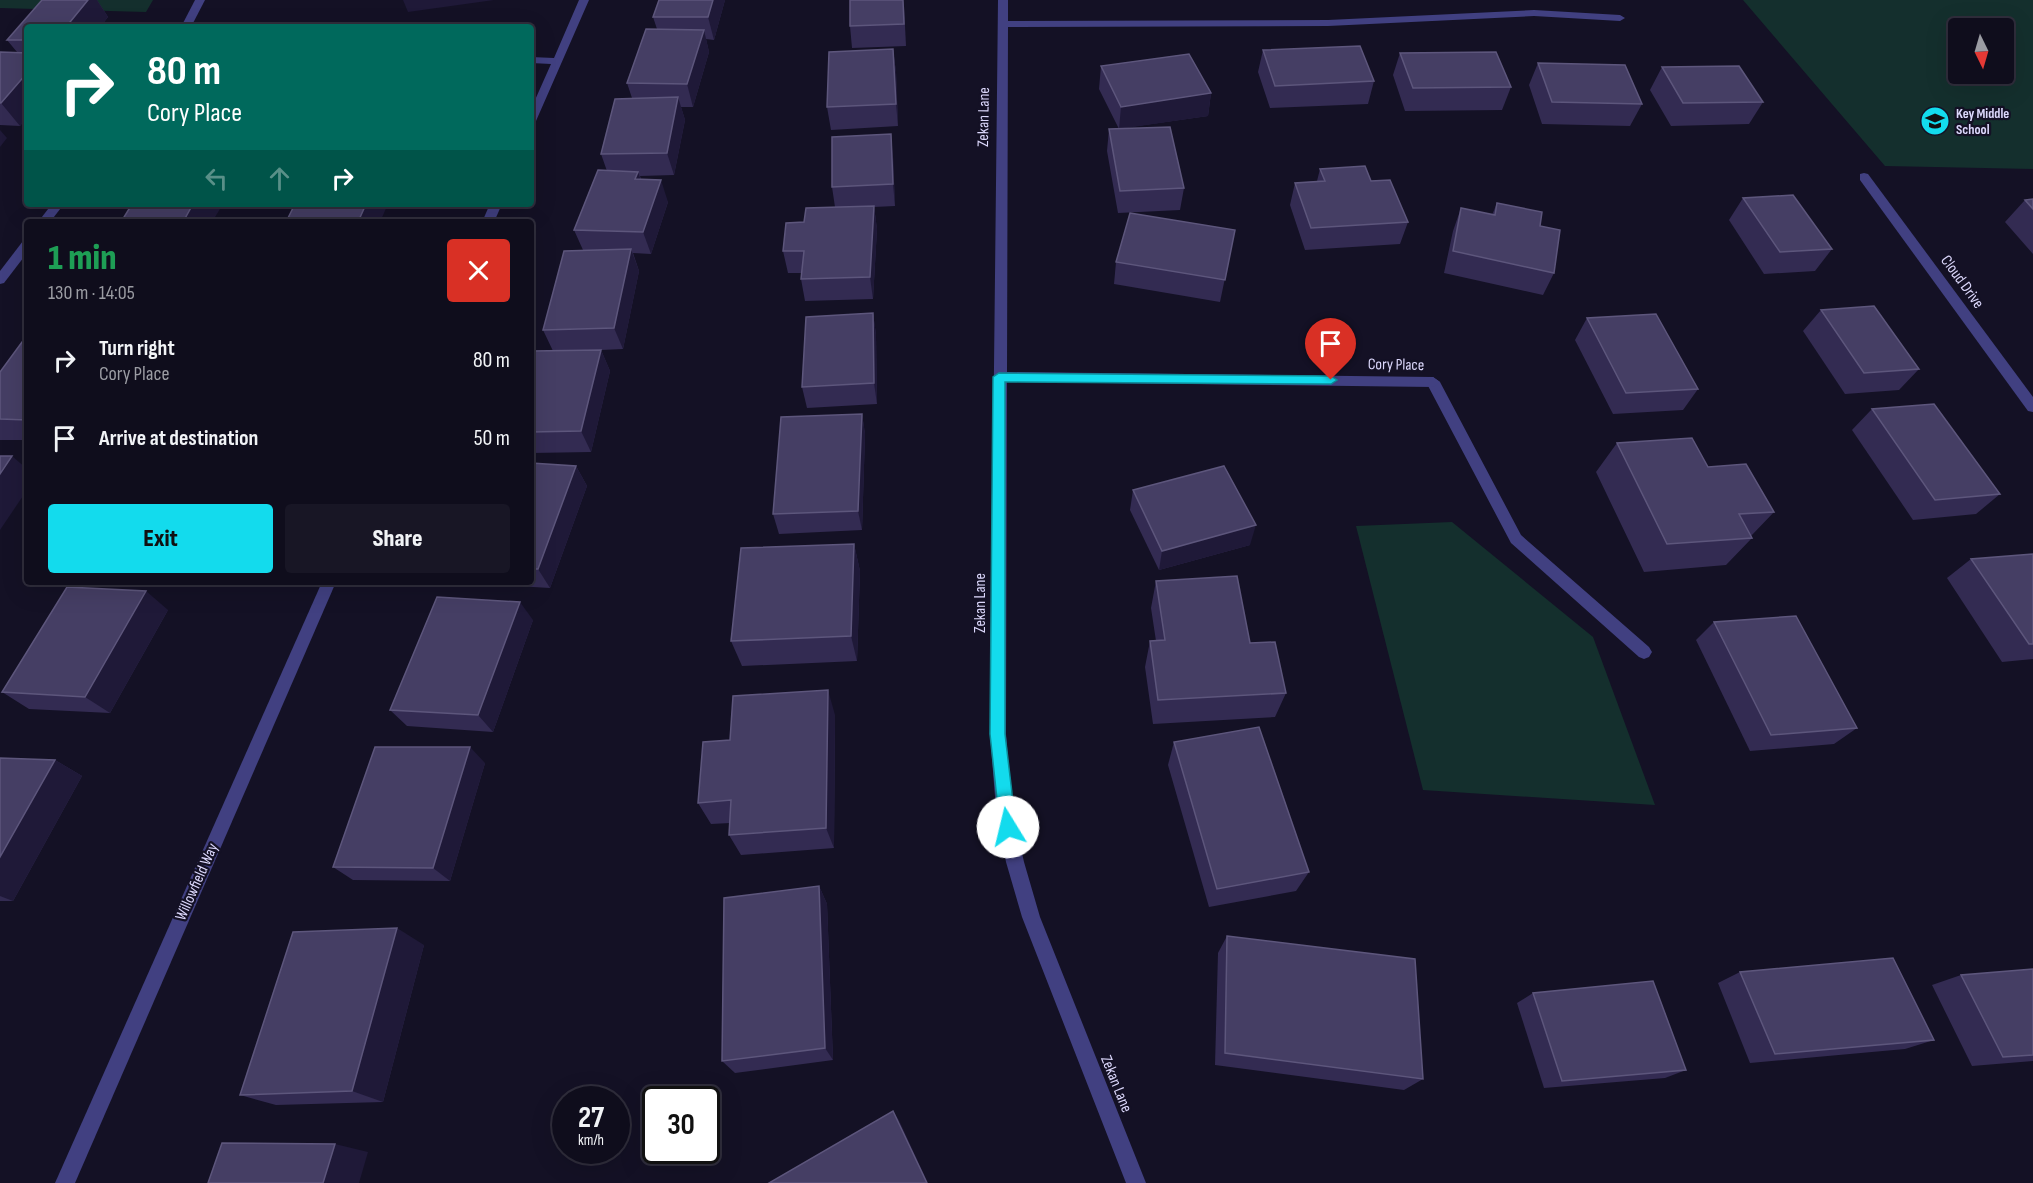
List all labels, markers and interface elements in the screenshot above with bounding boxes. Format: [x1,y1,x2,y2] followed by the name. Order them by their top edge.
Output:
[1948,18,2014,84] north arrow
[1948,18,2014,84] map controls
[147,46,221,97] text: 80 m
[48,48,126,126] icon: right
[974,87,994,147] street label: Zekan Lane
[147,97,242,129] text: Cory Place
[1919,105,1951,137] school or university icon: Key Middle School
[1956,105,2009,138] place label: Key Middle School
[200,162,233,195] icon: left
[263,162,296,195] icon: ahead
[326,162,359,195] icon: right
[48,237,116,280] text: 1 min
[447,239,510,302] button: close
[1936,252,1988,312] street label: Cloud Drive
[48,281,135,305] text: 130 m · 14:05
[1305,318,1356,380] pin
[1314,327,1347,360] icon: arrive
[99,335,175,362] text: Turn right
[48,344,81,377] icon: right
[473,347,510,374] text: 80 m
[1368,355,1424,375] street label: Cory Place
[99,362,169,386] text: Cory Place
[48,422,81,455] icon: arrive
[99,425,258,452] text: Arrive at destination
[474,425,510,452] text: 50 m
[48,504,273,573] button: Exit
[285,504,510,573] button: Share
[971,573,990,633] street label: Zekan Lane
[976,795,1040,859] position arrow
[171,840,223,924] street label: Willowfield Way
[1096,1053,1136,1115] street label: Zekan Lane
[642,1086,720,1164] speed limit sign: 30
[578,1100,604,1136] text: 27
[578,1131,604,1150] text: km/h

